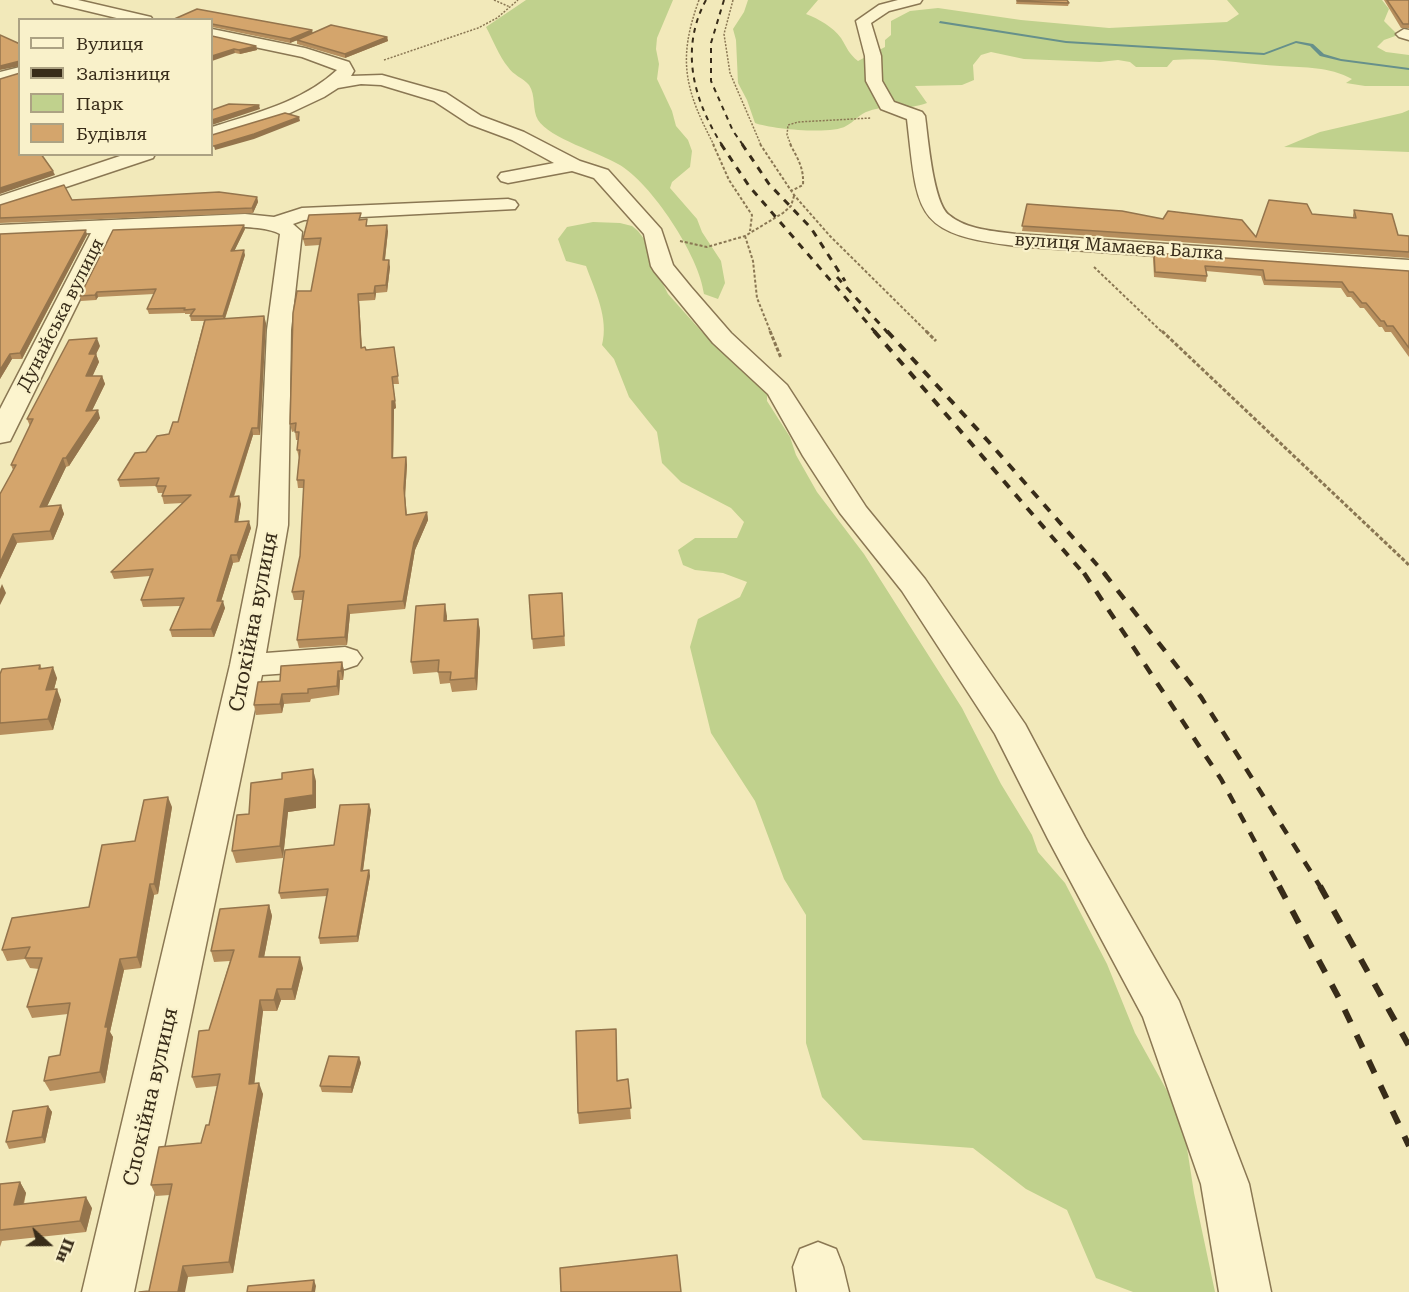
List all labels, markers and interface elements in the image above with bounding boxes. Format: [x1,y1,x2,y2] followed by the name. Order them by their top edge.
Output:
[18,18,213,156] legend
[76,33,143,54] text: Вулиця
[76,63,170,84] text: Залізниця
[76,93,124,114] text: Парк
[76,123,147,144] text: Будівля
[1014,229,1224,265] street label: вулиця Мамаєва Балка
[13,235,109,395] street label: Дунайська вулиця
[224,530,284,714] street label: Спокійна вулиця
[118,1005,184,1189] street label: Спокійна вулиця
[18,1214,78,1274] north arrow
[52,1236,78,1265] text: Пн

